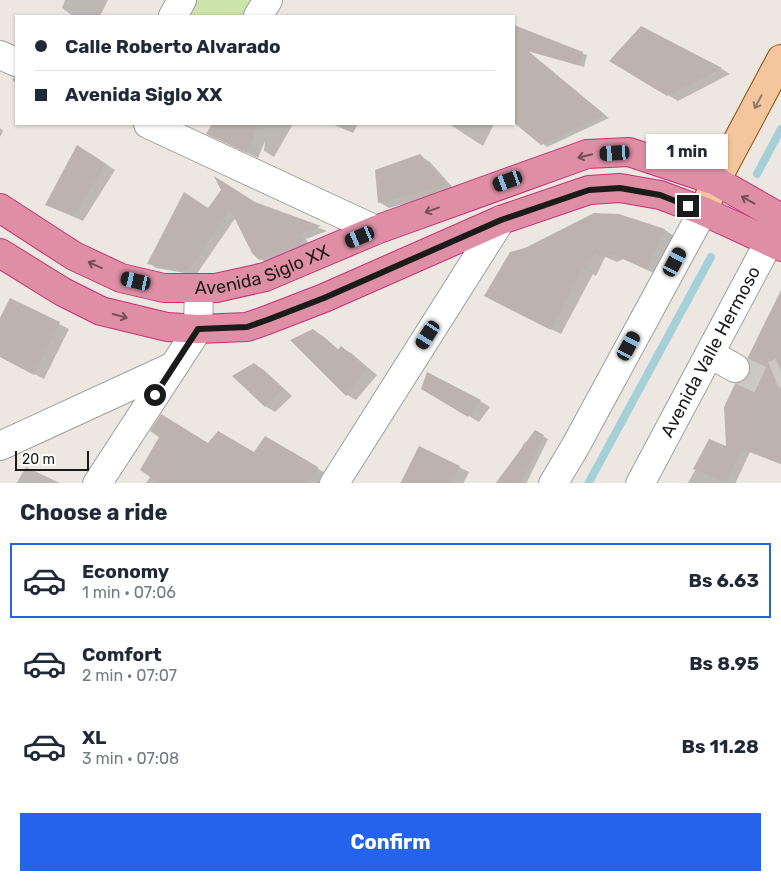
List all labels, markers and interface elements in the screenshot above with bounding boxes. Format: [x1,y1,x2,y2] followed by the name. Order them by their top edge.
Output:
[65,35,281,58] text: Calle Roberto Alvarado
[65,83,222,106] text: Avenida Siglo XX
[753,95,763,110] one-way arrow
[647,134,729,168] callout: 1 min
[667,142,707,161] text: 1 min
[599,145,630,161] car
[577,152,593,161] one-way arrow
[491,169,524,193] car
[677,195,699,217] route end
[741,195,756,205] one-way arrow
[424,206,440,215] one-way arrow
[343,224,376,250] car
[195,240,332,299] street label: Avenida Siglo XX
[661,245,688,279] car
[88,260,103,270] one-way arrow
[656,262,765,441] street label: Avenida Valle Hermoso
[119,270,152,292] car
[112,312,128,322] one-way arrow
[413,318,442,352] car
[615,329,642,363] car
[144,384,166,406] route start
[15,448,89,472] scale bar
[22,451,55,468] text: 20 m
[20,499,167,526] text: Choose a ride
[22,558,67,603] icon: car
[82,560,169,583] text: Economy
[689,569,759,592] text: Bs 6.63
[82,583,176,602] text: 1 min · 07:06
[22,641,67,686] icon: car
[82,643,162,666] text: Comfort
[689,652,759,675] text: Bs 8.95
[82,666,177,685] text: 2 min · 07:07
[22,724,67,769] icon: car
[82,726,106,749] text: XL
[682,735,759,758] text: Bs 11.28
[82,749,179,768] text: 3 min · 07:08
[20,813,761,871] button: Confirm

